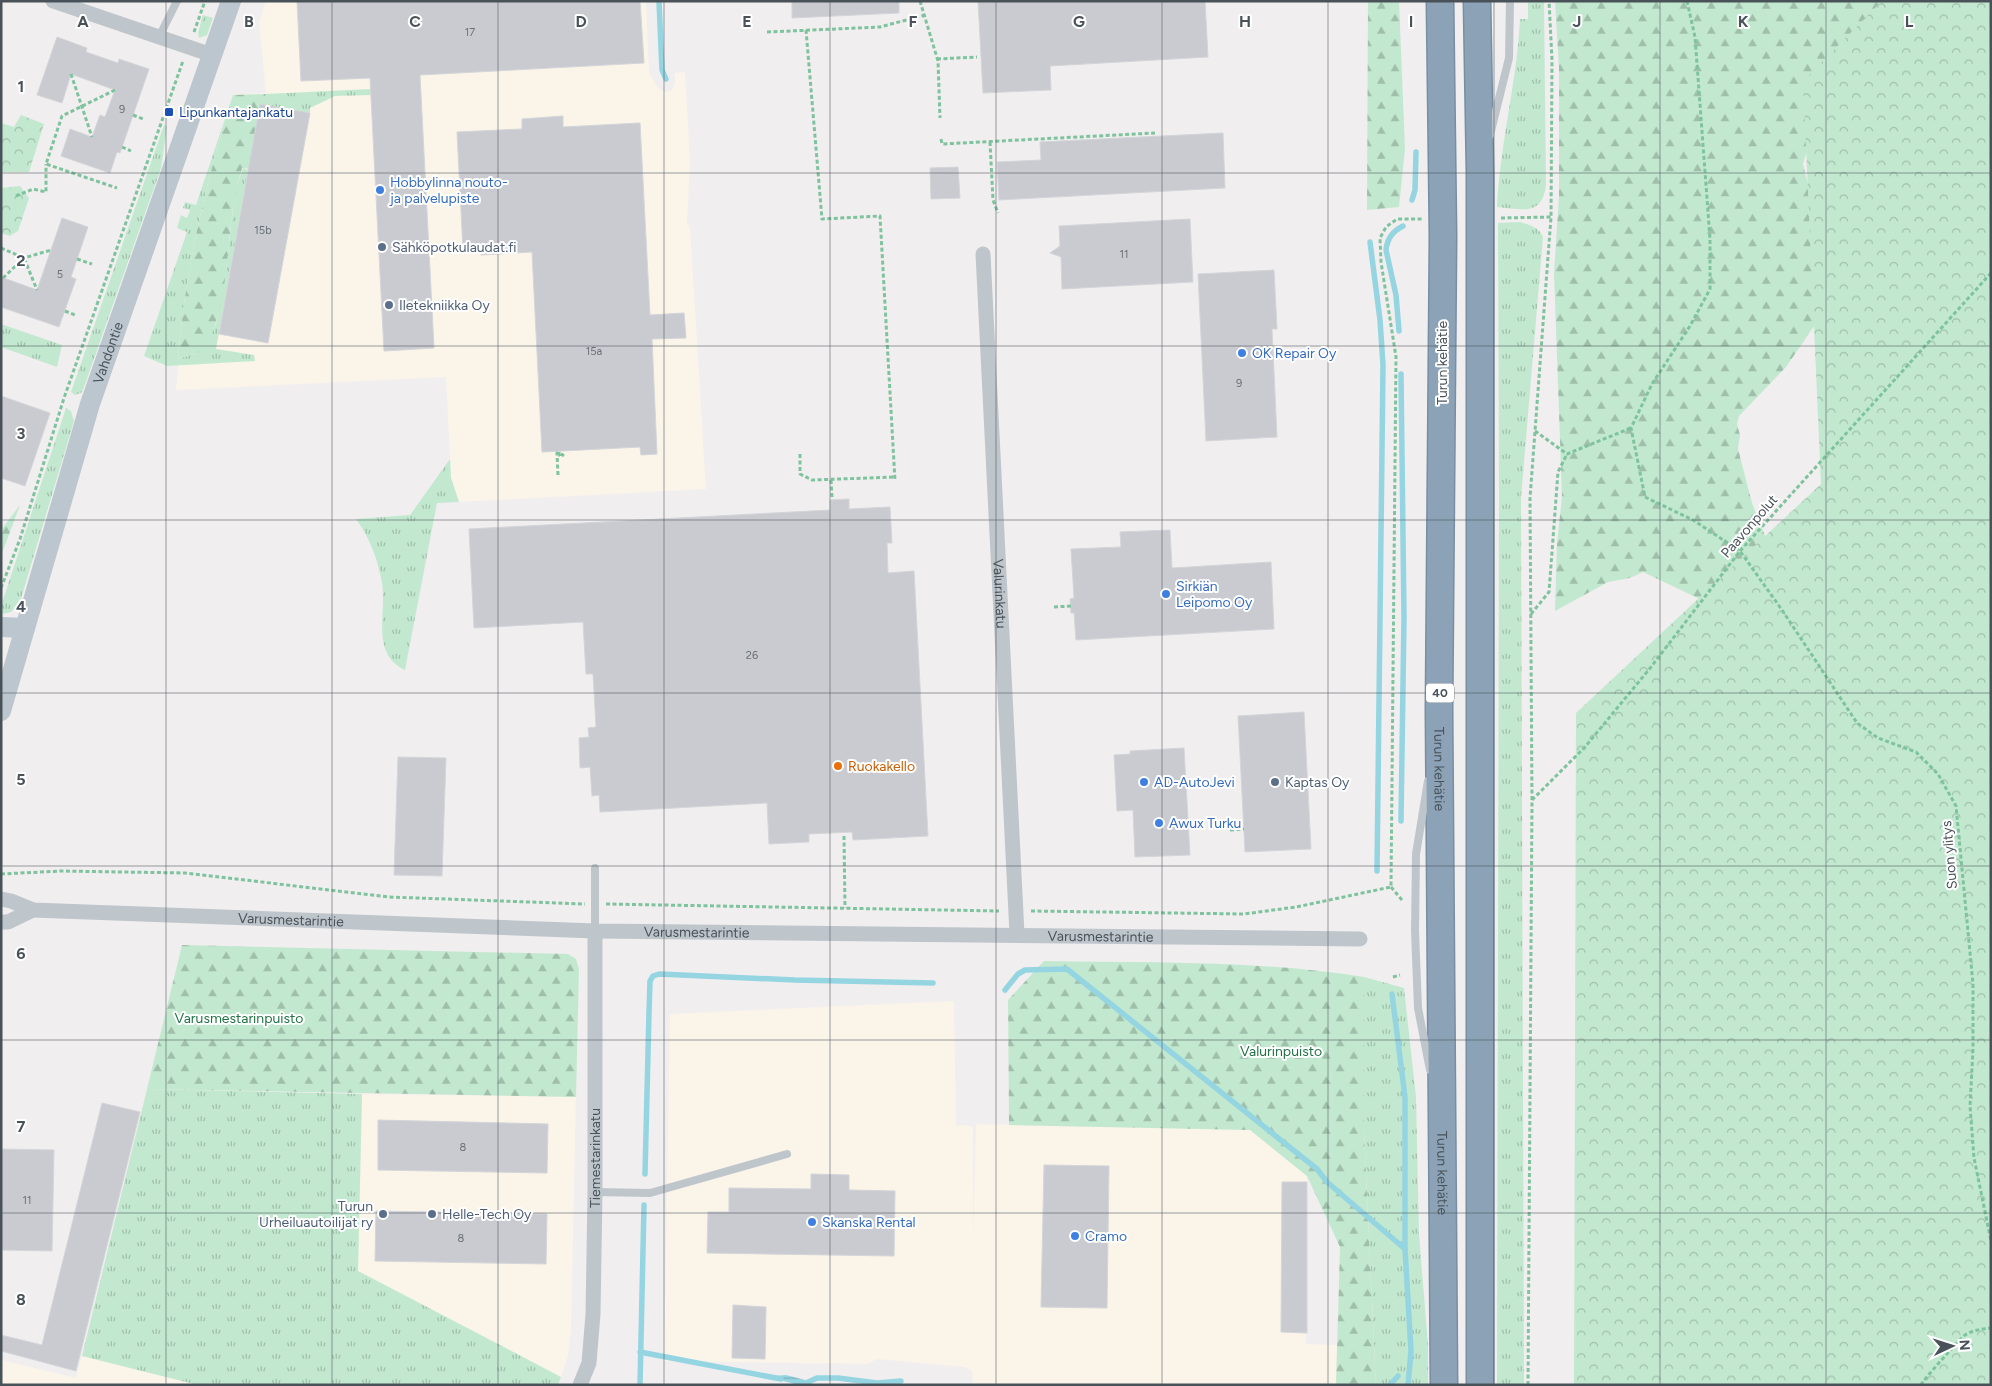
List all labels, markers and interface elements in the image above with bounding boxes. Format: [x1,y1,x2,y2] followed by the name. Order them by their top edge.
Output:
[77,12,89,31] text: A
[244,12,254,31] text: B
[409,12,421,31] text: C
[575,12,587,31] text: D
[742,12,752,31] text: E
[909,12,918,31] text: F
[1073,12,1085,31] text: G
[1239,12,1251,31] text: H
[1409,12,1413,31] text: I
[1573,12,1581,31] text: J
[1738,12,1749,31] text: K
[1905,12,1914,31] text: L
[465,26,475,39] house number: 17
[18,77,24,96] text: 1
[119,103,125,116] house number: 9
[179,104,293,121] place label: Lipunkantajankatu
[163,106,175,118] marker: Lipunkantajankatu
[389,174,508,207] place label: Hobbylinna nouto- ja palvelupiste
[374,184,386,196] marker: Hobbylinna nouto- ja palvelupiste
[254,224,272,237] house number: 15b
[392,239,517,256] place label: Sähköpotkulaudat.fi
[376,241,388,253] marker: Sähköpotkulaudat.fi
[1119,248,1129,261] house number: 11
[16,251,26,270] text: 2
[57,268,63,281] house number: 5
[399,297,490,314] place label: Iletekniikka Oy
[383,299,395,311] marker: Iletekniikka Oy
[90,319,127,386] street label: Vahdontie
[1434,321,1451,405] street label: Turun kehätie
[586,345,602,358] house number: 15a
[1252,345,1337,362] place label: OK Repair Oy
[1236,347,1248,359] marker: OK Repair Oy
[1236,377,1242,390] house number: 9
[17,424,26,443] text: 3
[1717,491,1781,561] street label: Paavonpolut
[989,558,1010,629] street label: Valurinkatu
[1176,578,1253,611] place label: Sirkiän Leipomo Oy
[1160,588,1172,600] marker: Sirkiän Leipomo Oy
[16,597,26,616] text: 4
[746,649,758,662] house number: 26
[1426,684,1454,702] road number: 40
[1430,727,1448,811] street label: Turun kehätie
[848,758,915,775] place label: Ruokakello
[832,760,844,772] marker: Ruokakello
[16,770,26,789] text: 5
[1154,774,1235,791] place label: AD-AutoJevi
[1285,774,1350,791] place label: Kaptas Oy
[1138,776,1150,788] marker: AD-AutoJevi
[1269,776,1281,788] marker: Kaptas Oy
[1169,815,1241,832] place label: Awux Turku
[1153,817,1165,829] marker: Awux Turku
[1938,820,1961,890] street label: Suon ylitys
[238,910,344,931] street label: Varusmestarintie
[644,924,750,942] street label: Varusmestarintie
[1048,928,1154,946] street label: Varusmestarintie
[16,944,26,963] text: 6
[175,1010,303,1027] park label: Varusmestarinpuisto
[1240,1043,1322,1060] park label: Valurinpuisto
[587,1108,604,1208] street label: Tiemestarinkatu
[17,1117,26,1136] text: 7
[1433,1131,1451,1215] street label: Turun kehätie
[460,1141,467,1154] house number: 8
[22,1194,32,1207] house number: 11
[259,1198,374,1231] place label: Turun Urheiluautoilijat ry
[442,1206,532,1223] place label: Helle-Tech Oy
[377,1208,389,1220] marker: Turun Urheiluautoilijat ry
[426,1208,438,1220] marker: Helle-Tech Oy
[822,1214,916,1231] place label: Skanska Rental
[806,1216,818,1228] marker: Skanska Rental
[1085,1228,1127,1245] place label: Cramo
[1069,1230,1081,1242] marker: Cramo
[458,1232,465,1245] house number: 8
[16,1290,26,1309] text: 8
[1927,1321,1977,1371] north arrow
[1956,1339,1973,1351] text: N

